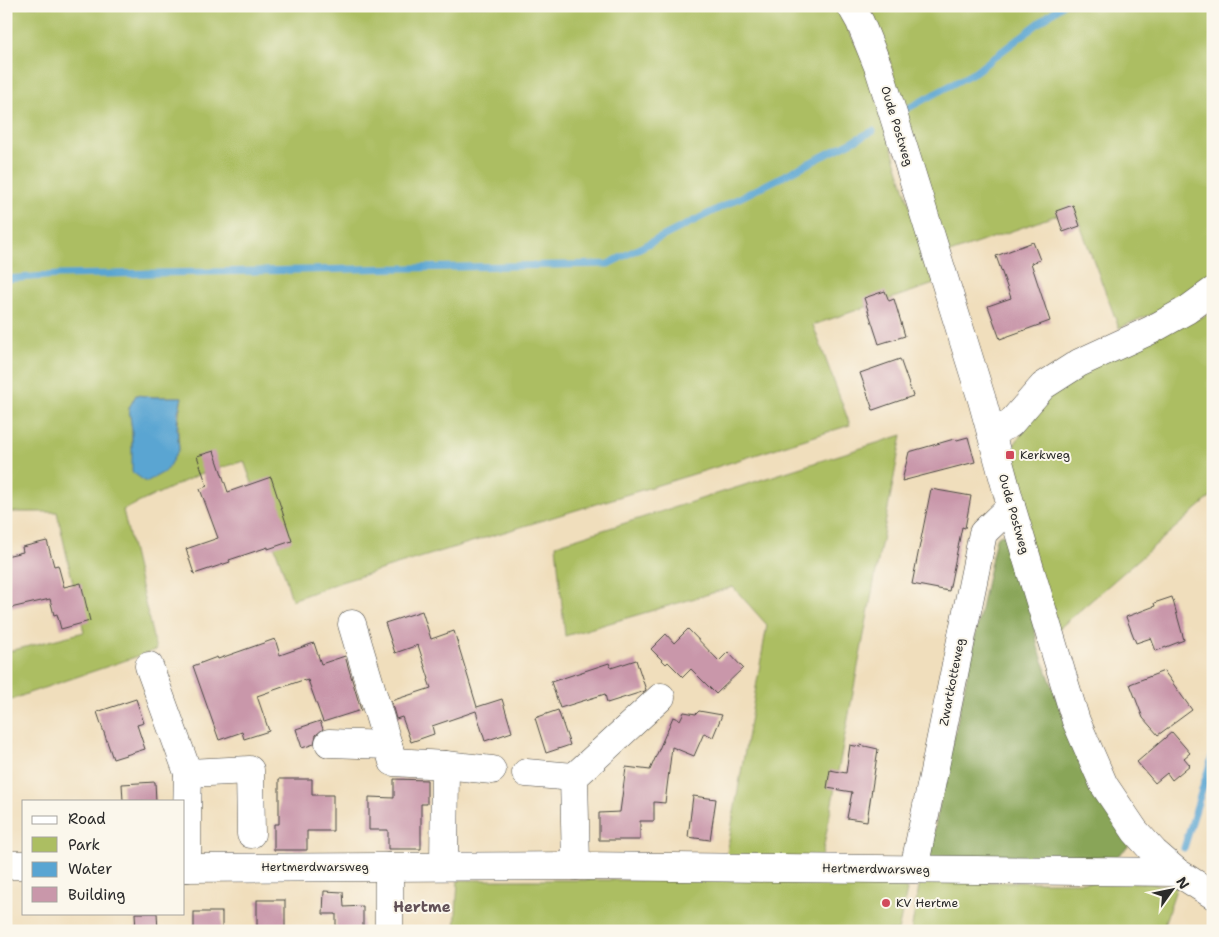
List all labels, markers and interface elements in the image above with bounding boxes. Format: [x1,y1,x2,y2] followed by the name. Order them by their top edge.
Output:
[877,84,917,168] street label: Oude Postweg
[1020,447,1070,463] place label: Kerkweg
[1004,449,1016,461] marker: Kerkweg
[995,472,1033,556] street label: Oude Postweg
[936,637,968,727] street label: Zwartkotteweg
[22,800,185,914] legend
[68,809,106,829] text: Road
[68,835,100,855] text: Park
[68,859,112,879] text: Water
[261,859,369,875] street label: Hertmerdwarsweg
[822,860,930,878] street label: Hertmerdwarsweg
[1146,864,1196,914] north arrow
[1172,873,1193,892] text: N
[68,885,125,905] text: Building
[896,895,958,911] place label: KV Hertme
[393,897,451,917] district label: Hertme
[880,897,892,909] marker: KV Hertme

